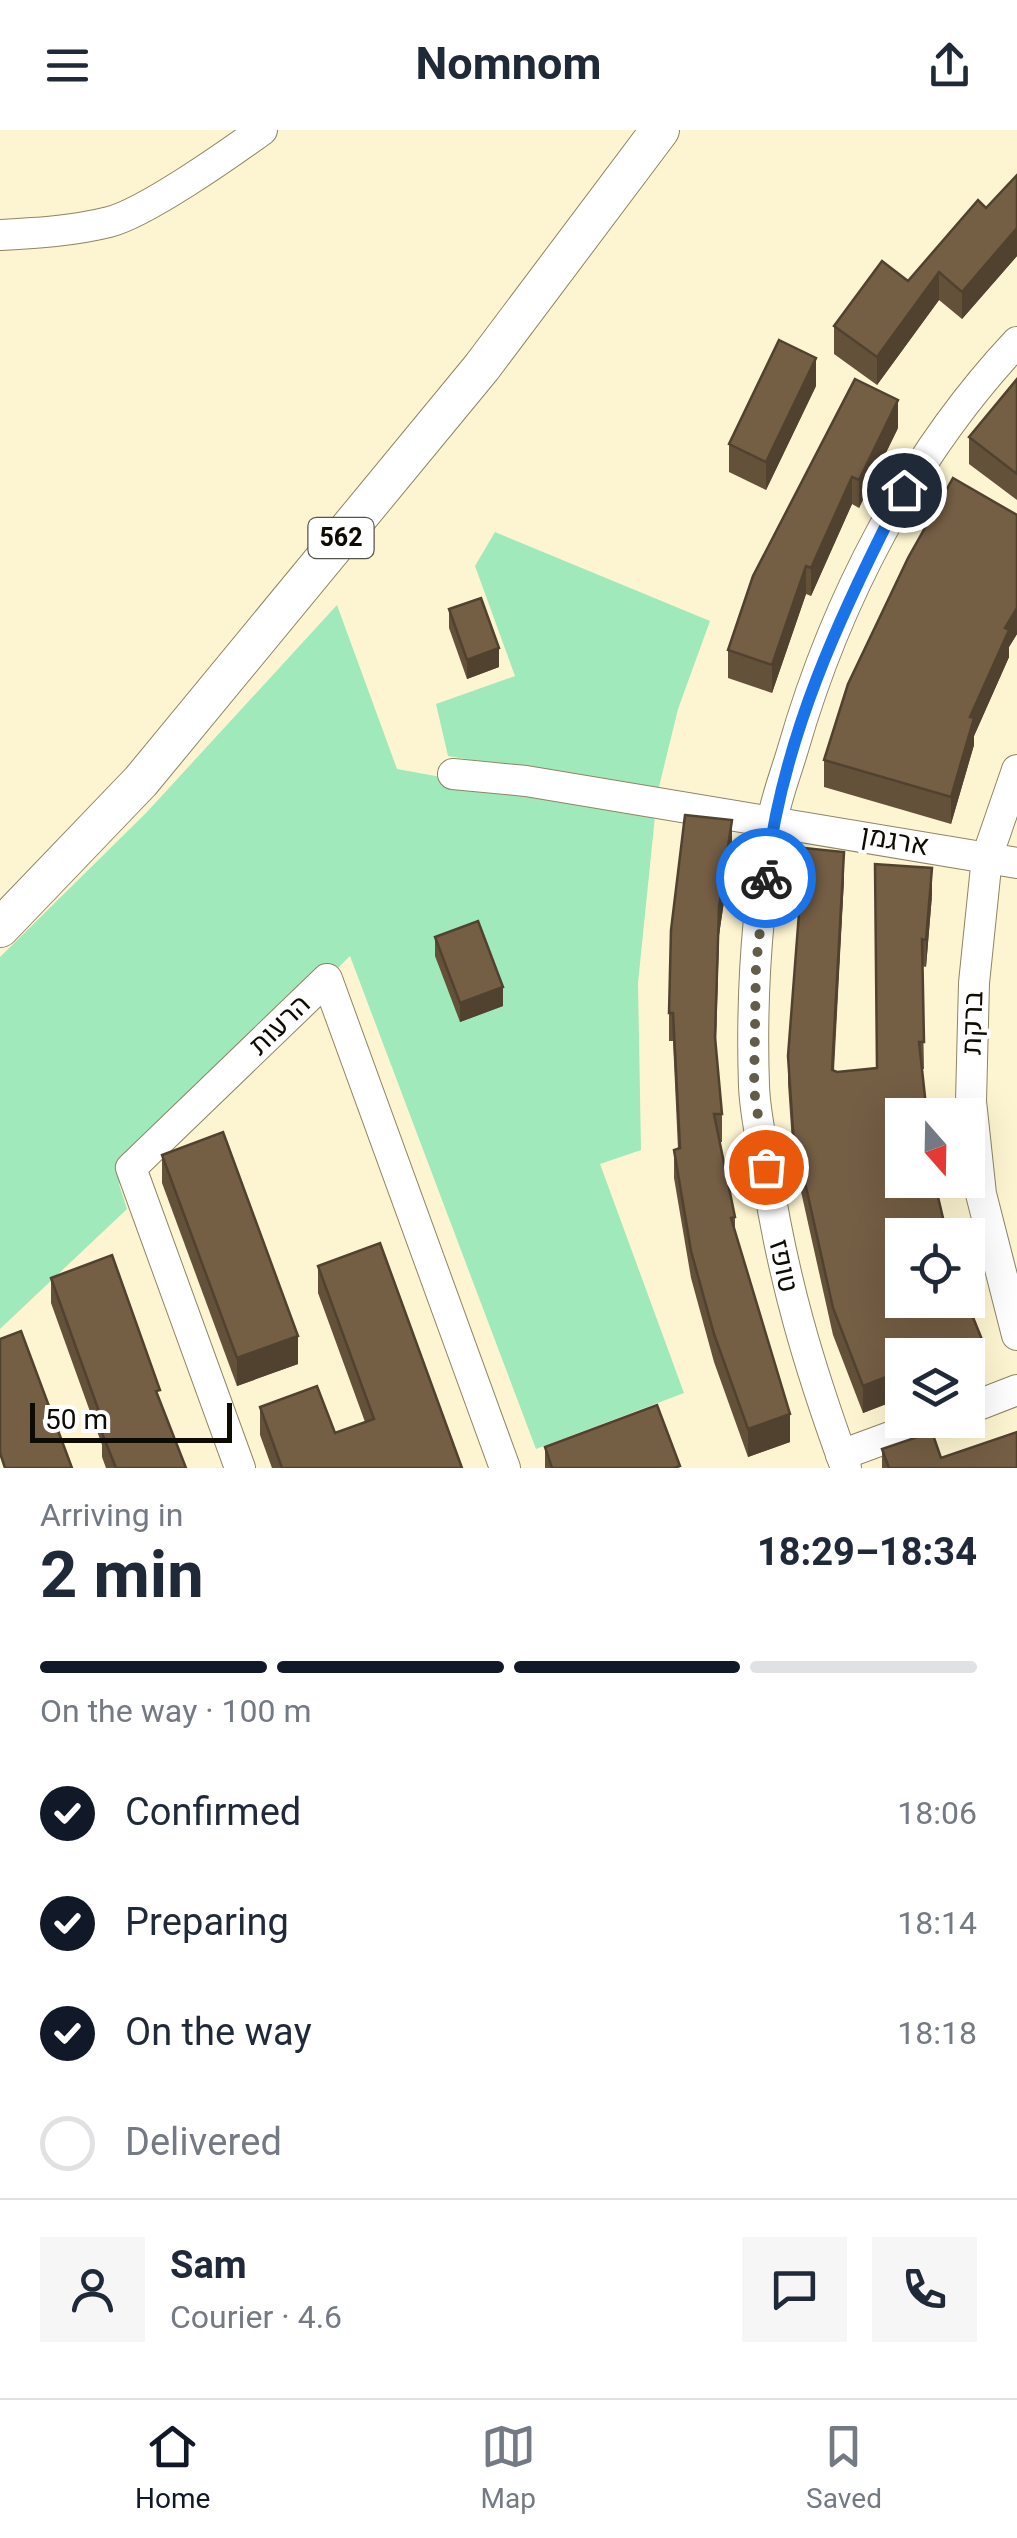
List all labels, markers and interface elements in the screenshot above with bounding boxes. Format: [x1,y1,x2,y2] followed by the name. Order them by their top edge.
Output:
[416,32,601,98] text: Nomnom
[40,38,95,93] icon: menu
[922,38,977,93] icon: share
[862,448,947,533] pin
[877,463,932,518] icon: home
[308,518,374,558] road number: 562
[858,815,932,867] street label: ארגמן
[716,828,816,928] courier
[739,851,794,906] icon: bike
[240,985,320,1065] street label: הרעות
[951,990,995,1055] street label: ברקת
[885,1098,985,1198] north arrow
[885,1098,985,1438] map controls
[724,1125,809,1210] pin
[739,1140,794,1195] icon: bag
[885,1218,985,1318] button: locate
[757,1236,809,1296] street label: טופז
[885,1338,985,1438] button: layers
[30,1398,232,1442] scale bar
[45,1400,108,1441] text: 50 m
[40,1492,183,1539] text: Arriving in
[757,1525,977,1581] text: 18:29–18:34
[40,1529,204,1624] text: 2 min
[40,1688,311,1735] text: On the way · 100 m
[125,1785,301,1841] text: Confirmed
[40,1786,95,1841] icon: check
[897,1790,977,1837] text: 18:06
[125,1895,289,1951] text: Preparing
[40,1896,95,1951] icon: check
[897,1900,977,1947] text: 18:14
[125,2005,312,2061] text: On the way
[40,2006,95,2061] icon: check
[897,2010,977,2057] text: 18:18
[125,2115,282,2171] text: Delivered
[40,2237,145,2342] button: person
[742,2237,847,2342] button: chat
[872,2237,977,2342] button: phone
[170,2238,247,2294] text: Sam
[170,2294,342,2341] text: Courier · 4.6
[135,2419,210,2520] tab: Home
[481,2419,536,2520] tab: Map
[806,2419,882,2520] tab: Saved

